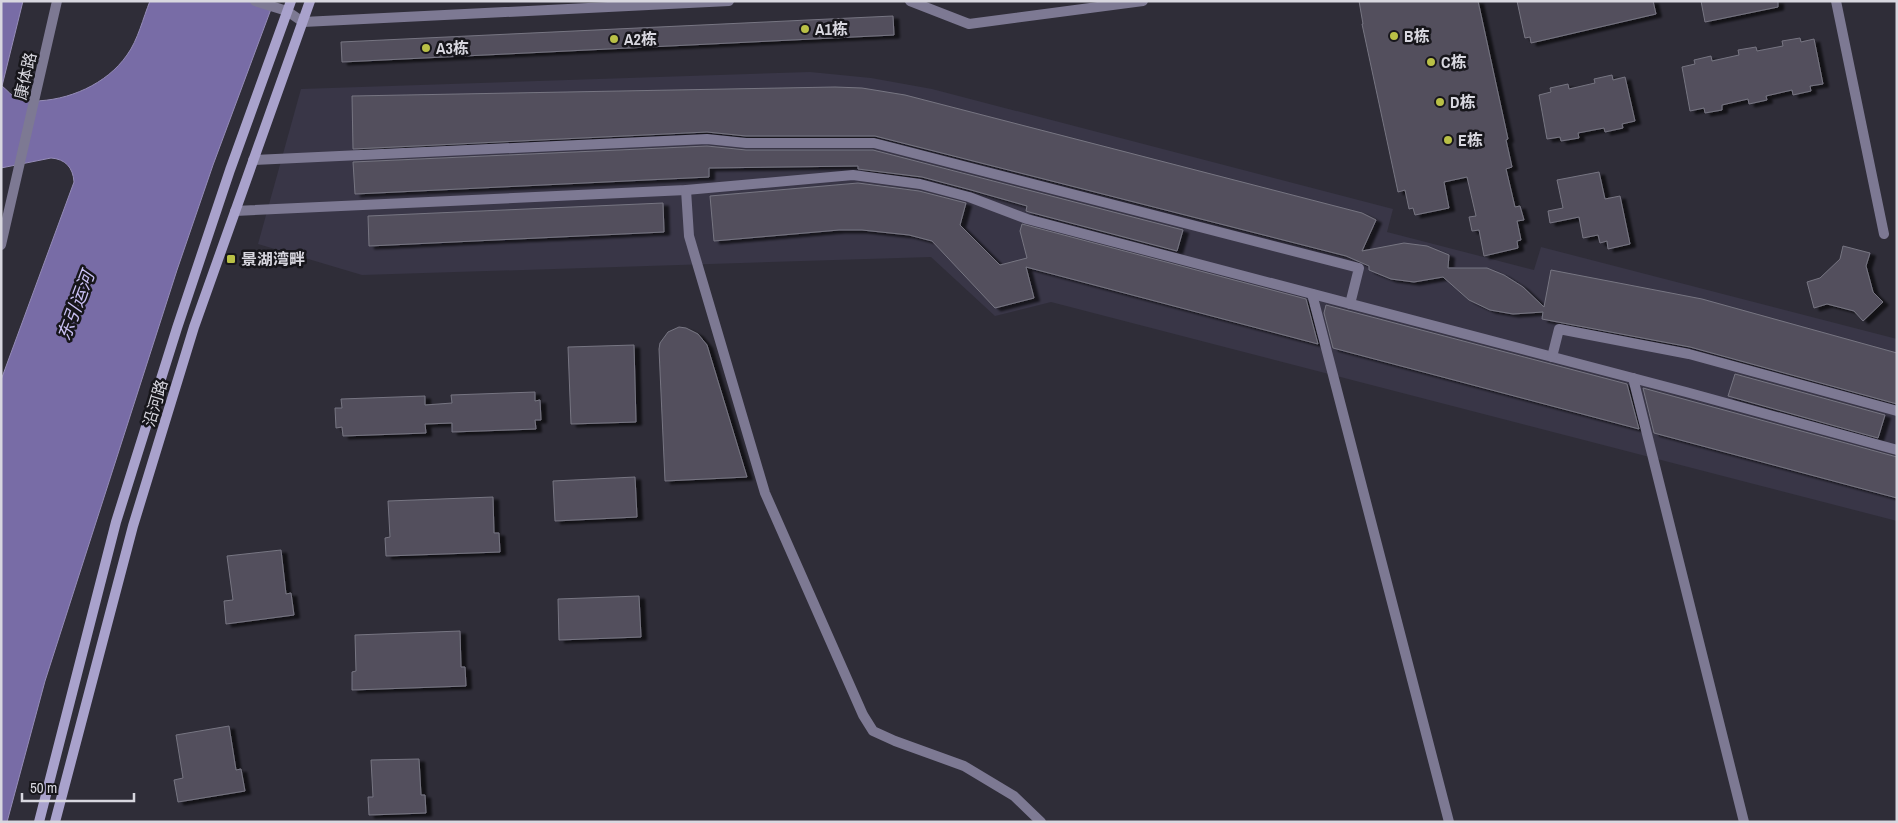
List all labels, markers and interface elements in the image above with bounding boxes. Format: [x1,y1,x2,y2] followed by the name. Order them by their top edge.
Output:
[815,18,848,40] place label: A1栋
[799,23,811,35] marker: A1栋
[1404,25,1429,47] place label: B栋
[624,28,657,50] place label: A2栋
[1388,30,1400,42] marker: B栋
[608,33,620,45] marker: A2栋
[436,37,469,59] place label: A3栋
[420,42,432,54] marker: A3栋
[9,50,41,102] street label: 康体路
[1441,51,1466,73] place label: C栋
[1425,56,1437,68] marker: C栋
[1450,91,1475,113] place label: D栋
[1434,96,1446,108] marker: D栋
[1458,129,1483,151] place label: E栋
[1442,134,1454,146] marker: E栋
[241,248,305,270] place label: 景湖湾畔
[225,253,237,265] marker: 景湖湾畔
[51,265,101,344] water label: 东引运河
[137,377,173,429] street label: 沿河路
[22,770,135,802] scale bar
[30,777,57,798] text: 50 m

